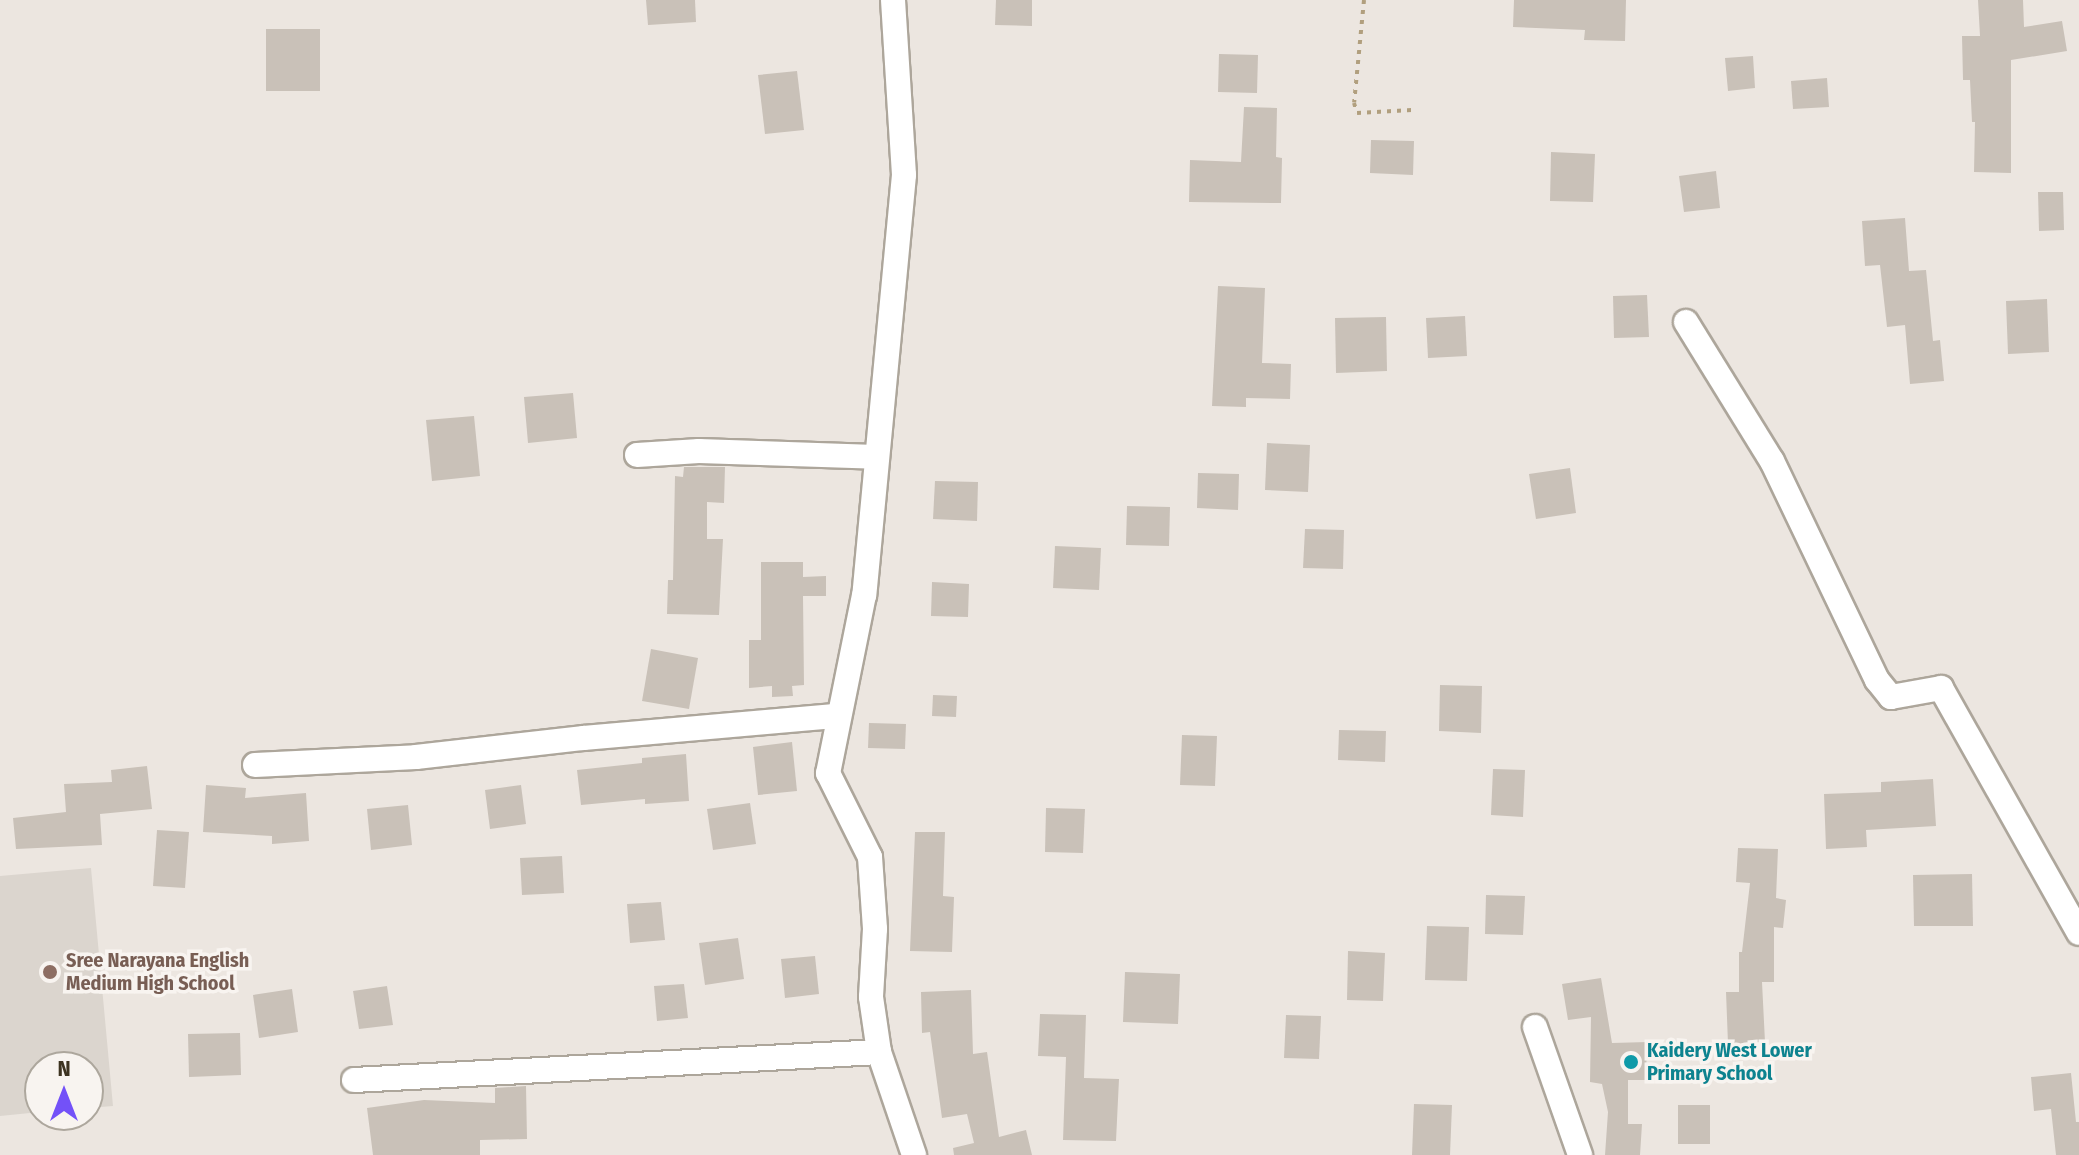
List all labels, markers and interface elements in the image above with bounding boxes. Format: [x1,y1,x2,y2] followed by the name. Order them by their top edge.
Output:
[66,948,249,995] place label: Sree Narayana English Medium High School
[41,963,59,981] marker: Sree Narayana English Medium High School
[1647,1038,1812,1085] place label: Kaidery West Lower Primary School
[24,1051,104,1131] north arrow
[1622,1053,1640,1071] marker: Kaidery West Lower Primary School
[57,1055,71,1082] text: N

